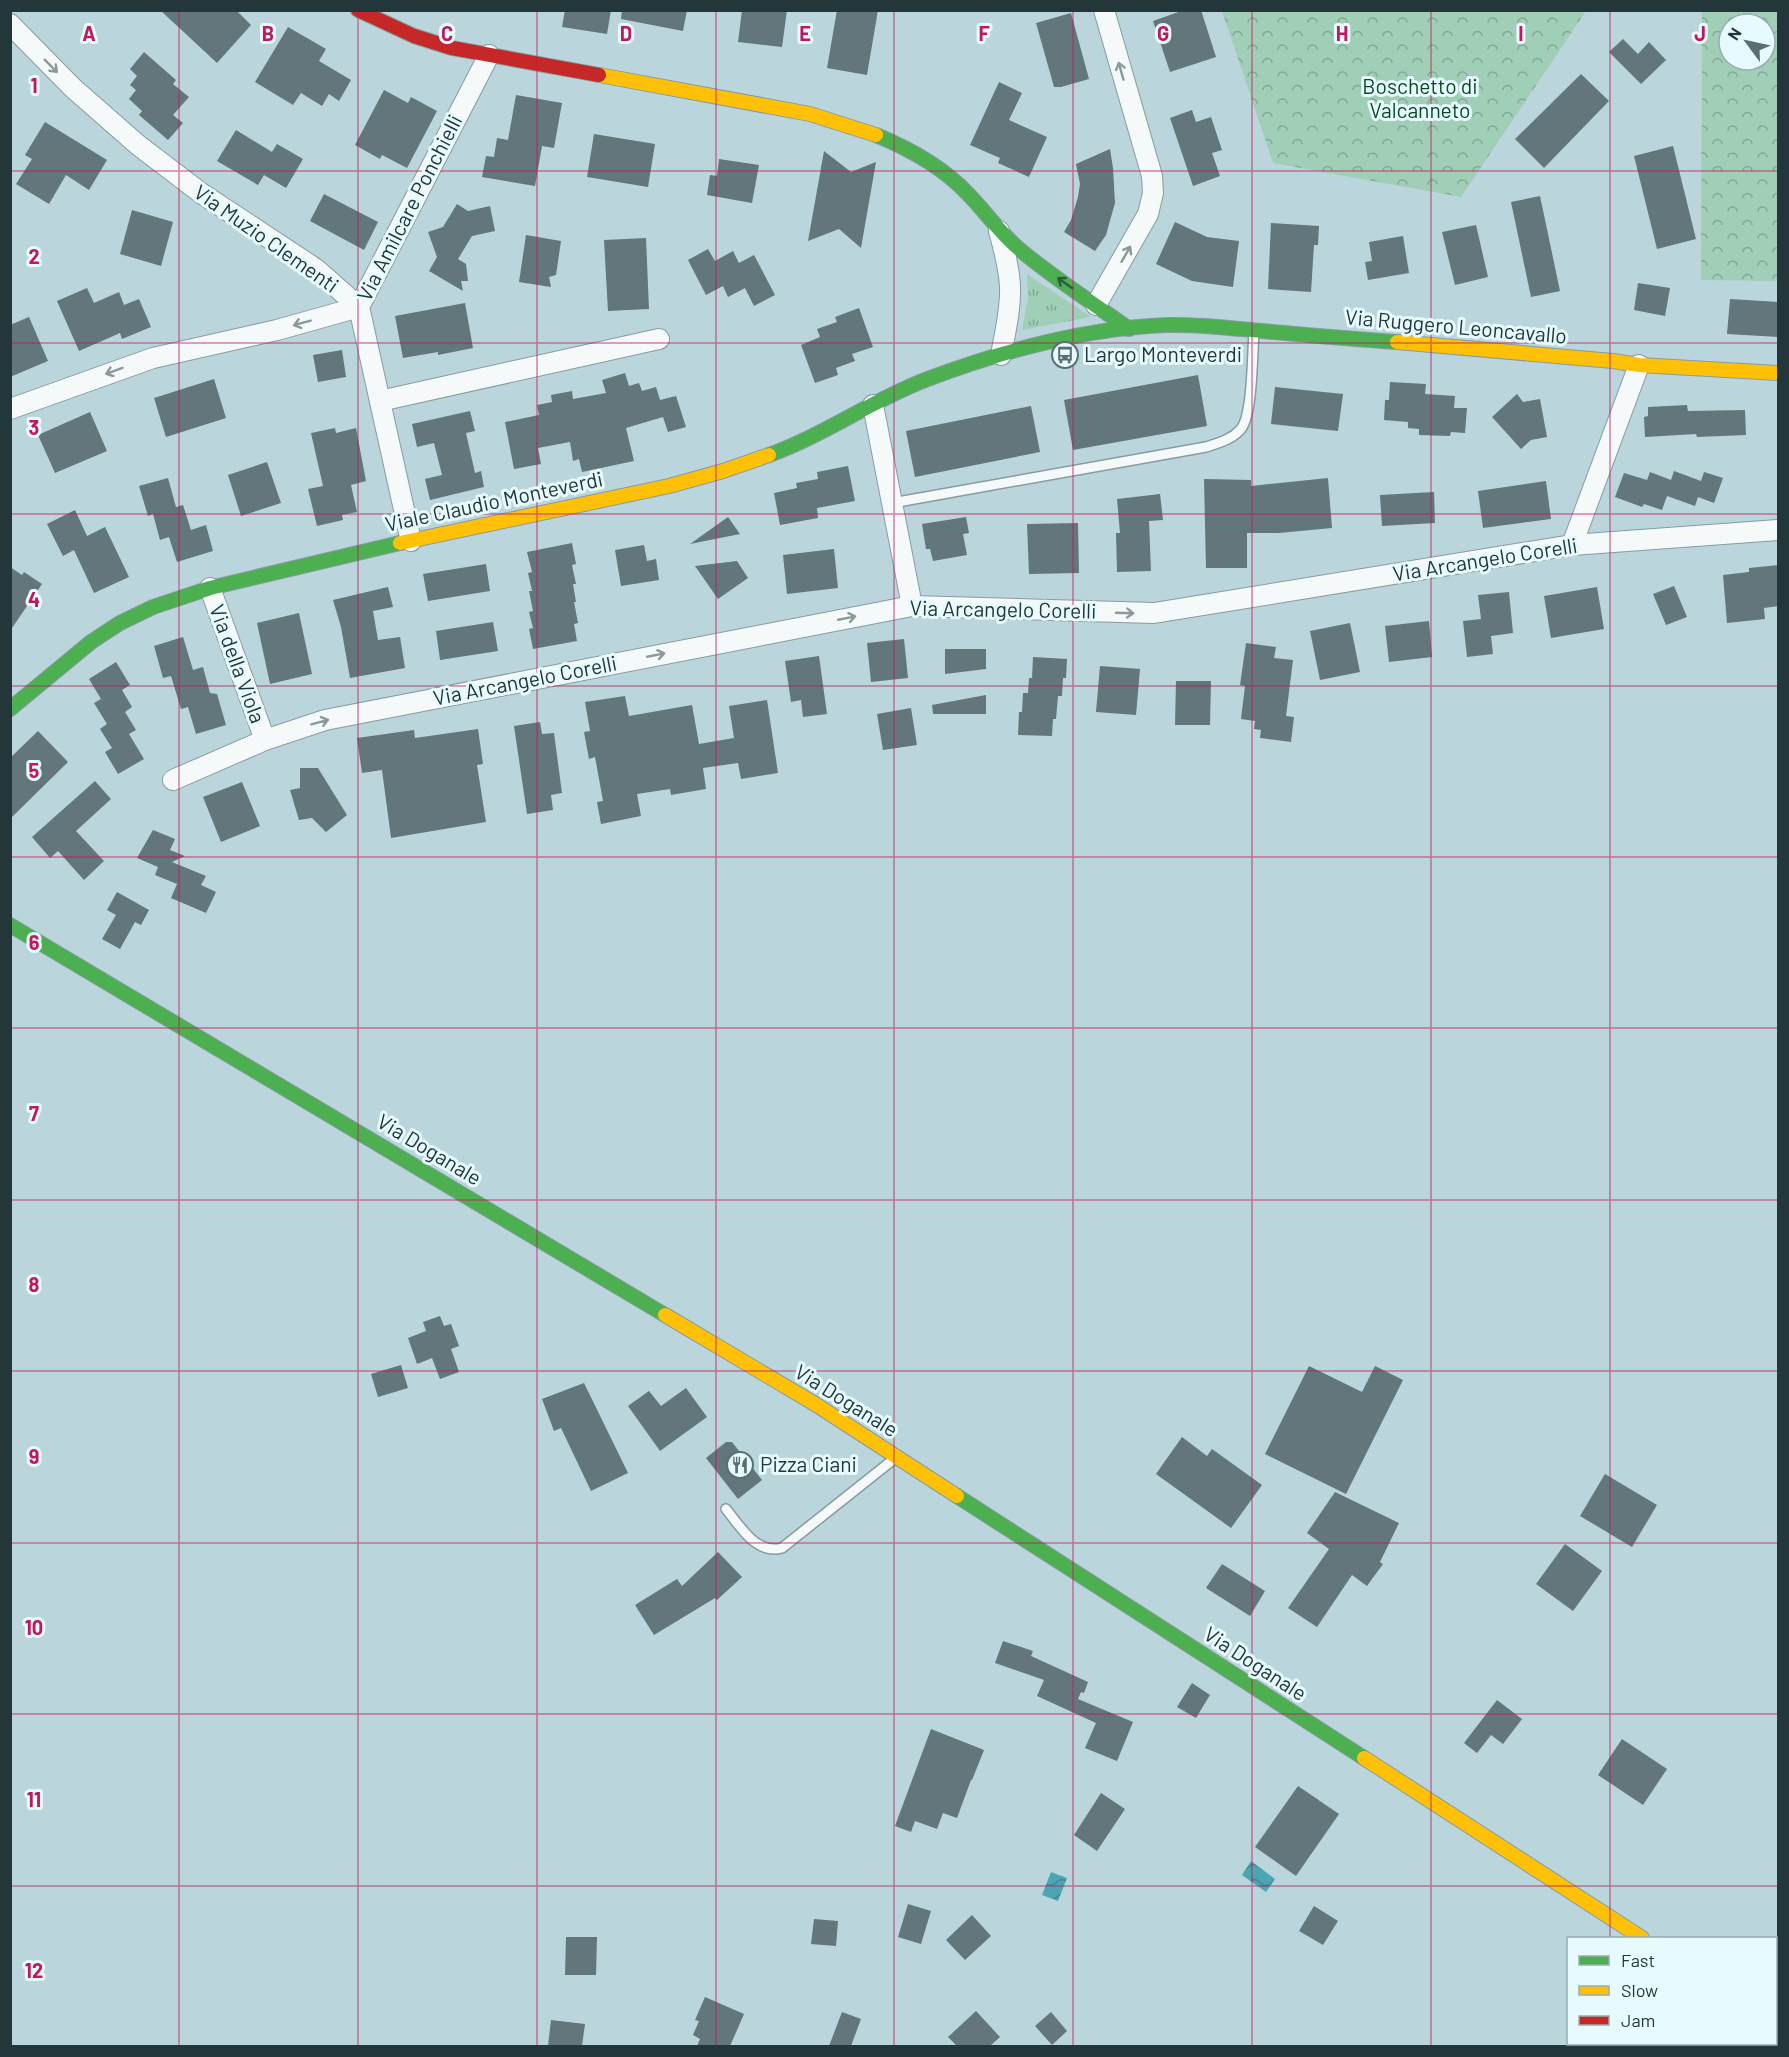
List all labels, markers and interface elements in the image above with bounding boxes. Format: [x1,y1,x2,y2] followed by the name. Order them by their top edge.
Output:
[1717,12,1777,72] north arrow
[82,21,96,45] text: A
[262,21,274,45] text: B
[441,21,453,45] text: C
[620,21,632,45] text: D
[799,21,811,45] text: E
[978,21,990,45] text: F
[1157,21,1169,45] text: G
[1336,21,1348,45] text: H
[1518,21,1524,45] text: I
[1694,21,1706,45] text: J
[1723,24,1745,43] text: N
[43,59,58,74] one-way arrow
[1115,61,1126,80] one-way arrow
[30,73,38,97] text: 1
[1362,73,1478,122] park label: Boschetto di Valcanneto
[351,110,467,305] street label: Via Amilcare Ponchielli
[190,179,344,297] street label: Via Muzio Clementi
[28,244,40,268] text: 2
[1120,246,1132,263] one-way arrow
[1057,277,1073,289] one-way arrow
[1344,303,1568,348] street label: Via Ruggero Leoncavallo
[293,318,312,330] one-way arrow
[1050,340,1080,370] bus stop icon: Largo Monteverdi
[1084,341,1242,366] place label: Largo Monteverdi
[105,367,123,378] one-way arrow
[29,415,39,439] text: 3
[383,465,605,536] street label: Viale Claudio Monteverdi
[1391,532,1579,585] street label: Via Arcangelo Corelli
[28,587,40,611] text: 4
[909,594,1097,623] street label: Via Arcangelo Corelli
[205,601,271,726] street label: Via della Viola
[1115,608,1134,619] one-way arrow
[837,612,857,623] one-way arrow
[431,649,619,710] street label: Via Arcangelo Corelli
[646,649,665,660] one-way arrow
[311,715,330,727] one-way arrow
[29,758,40,782] text: 5
[29,930,40,954] text: 6
[29,1101,39,1125] text: 7
[373,1108,486,1190] street label: Via Doganale
[29,1272,40,1296] text: 8
[791,1358,903,1441] street label: Via Doganale
[29,1444,39,1468] text: 9
[725,1450,755,1480] restaurant icon: Pizza Ciani
[760,1451,857,1476] place label: Pizza Ciani
[25,1615,43,1639] text: 10
[1200,1620,1312,1705] street label: Via Doganale
[27,1787,41,1811] text: 11
[1567,1937,1777,2045] legend
[1621,1949,1655,1971] text: Fast
[25,1958,43,1982] text: 12
[1621,1979,1658,2001] text: Slow
[1621,2009,1655,2031] text: Jam

